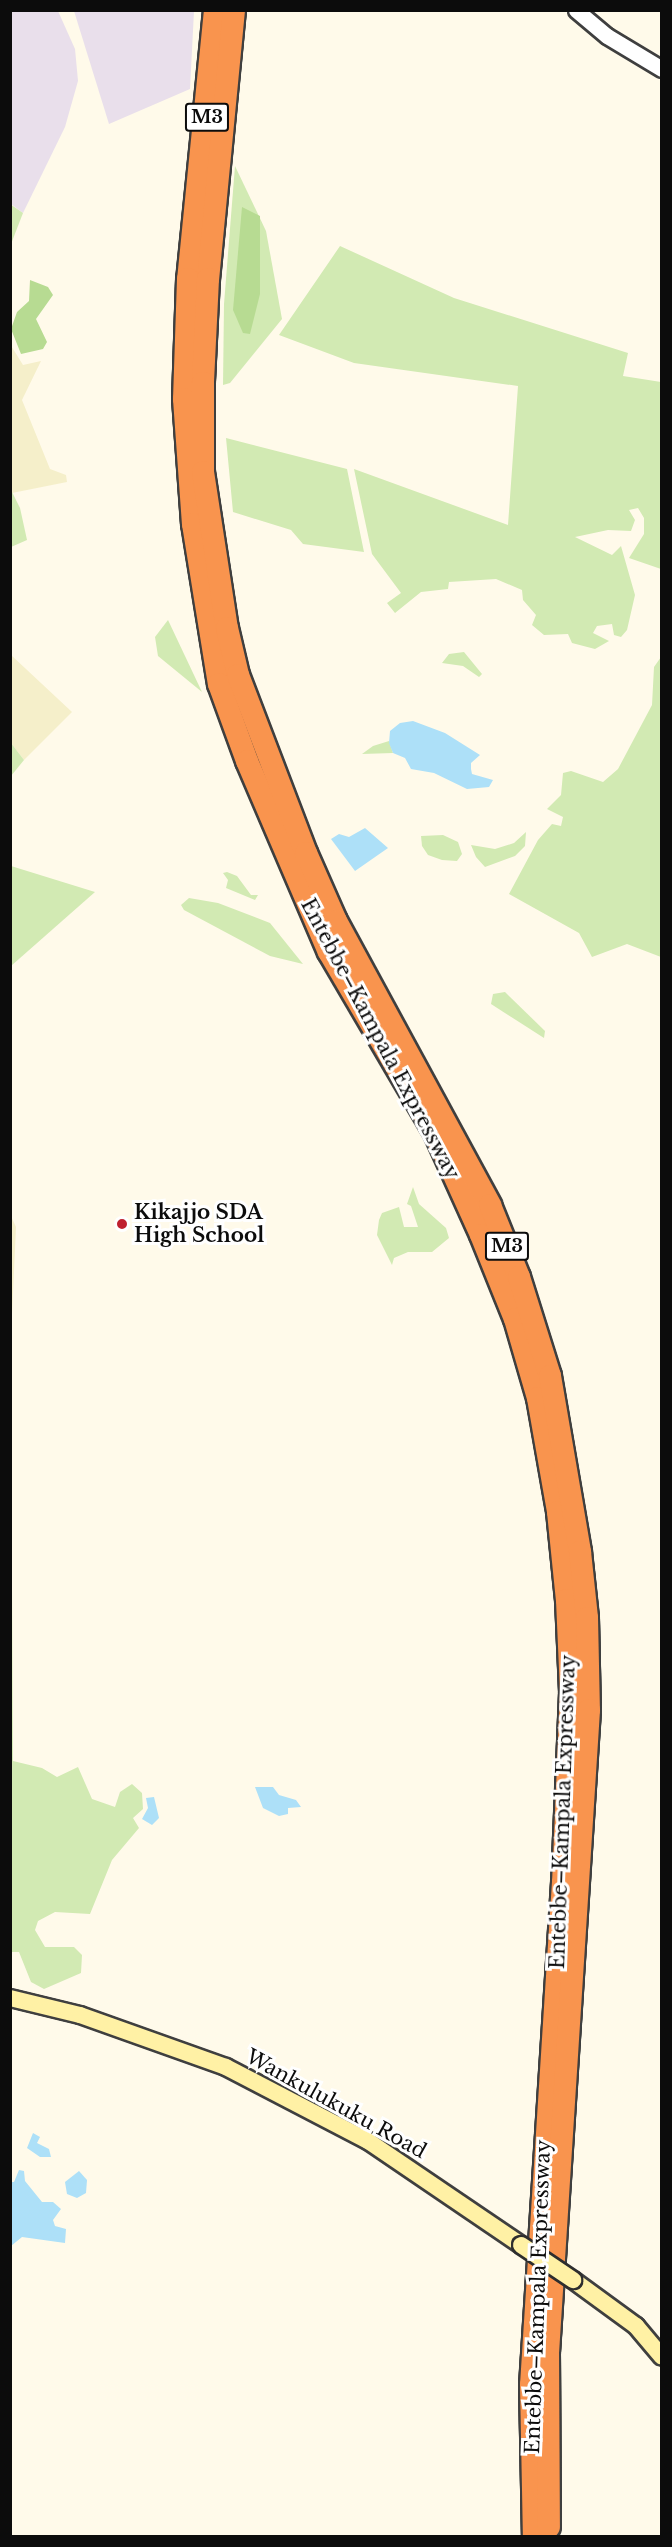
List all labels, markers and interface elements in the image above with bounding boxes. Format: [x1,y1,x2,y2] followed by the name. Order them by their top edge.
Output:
[184,102,230,132] road number: M3
[296,894,464,1184] street label: Entebbe–Kampala Expressway
[134,1200,264,1247] place label: Kikajjo SDA High School
[115,1217,129,1231] marker: Kikajjo SDA High School
[484,1231,530,1261] road number: M3
[546,1654,580,1970] street label: Entebbe–Kampala Expressway
[242,2044,430,2164] street label: Wankulukuku Road
[521,2139,555,2455] street label: Entebbe–Kampala Expressway

